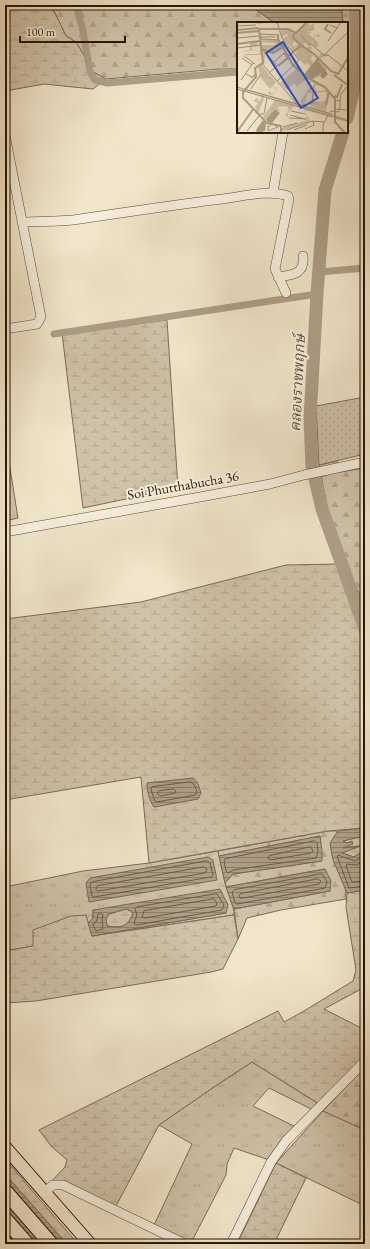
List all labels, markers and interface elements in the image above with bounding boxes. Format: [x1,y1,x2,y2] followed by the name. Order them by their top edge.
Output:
[20,18,125,44] scale bar
[237,22,348,133] inset map
[26,24,56,40] text: 100 m
[285,331,309,432] water label: คลองราชพฤกษ์
[126,466,240,504] street label: Soi Phutthabucha 36

